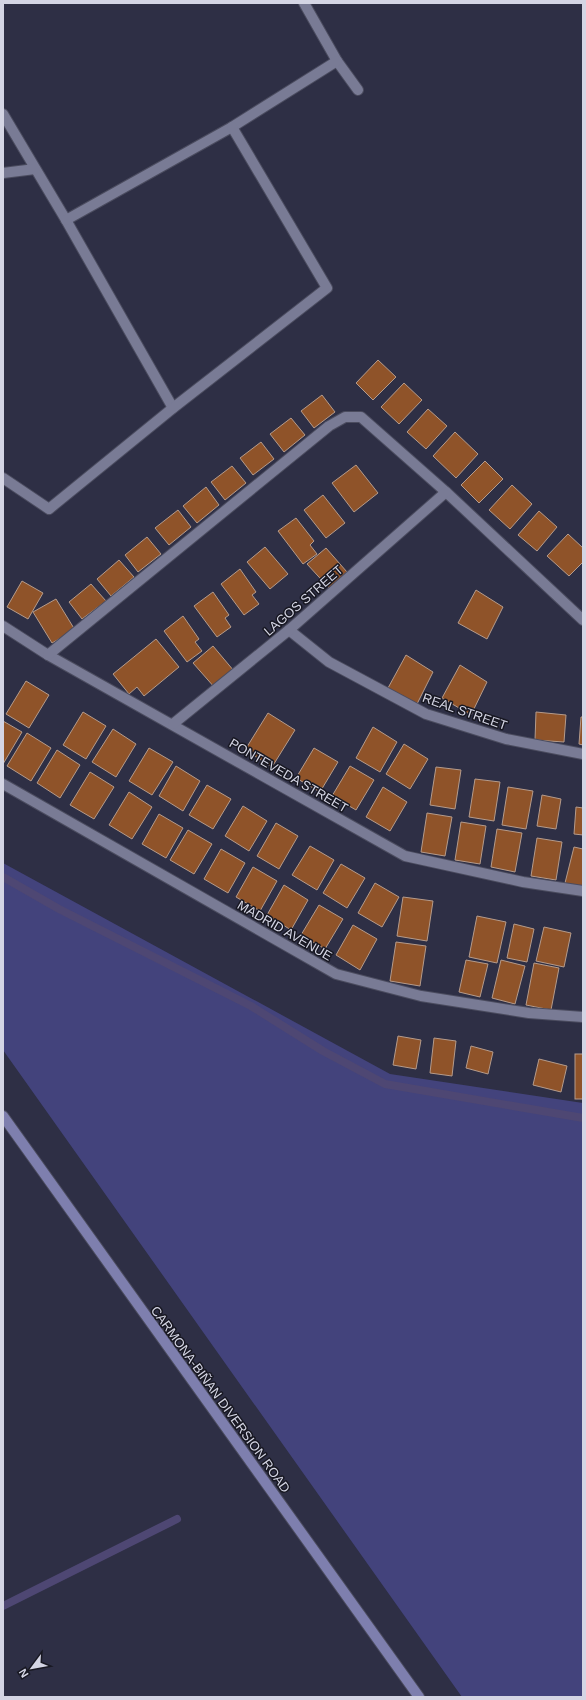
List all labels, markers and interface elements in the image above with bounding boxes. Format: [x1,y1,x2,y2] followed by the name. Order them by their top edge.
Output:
[261,562,346,639] street label: LAGOS STREET
[421,690,509,733] street label: REAL STREET
[227,735,351,816] street label: PONTEVEDA STREET
[235,897,335,964] street label: MADRID AVENUE
[148,1303,293,1495] street label: CARMONA-BIÑAN DIVERSION ROAD
[12,1648,52,1688] north arrow
[16,1667,31,1680] text: N

